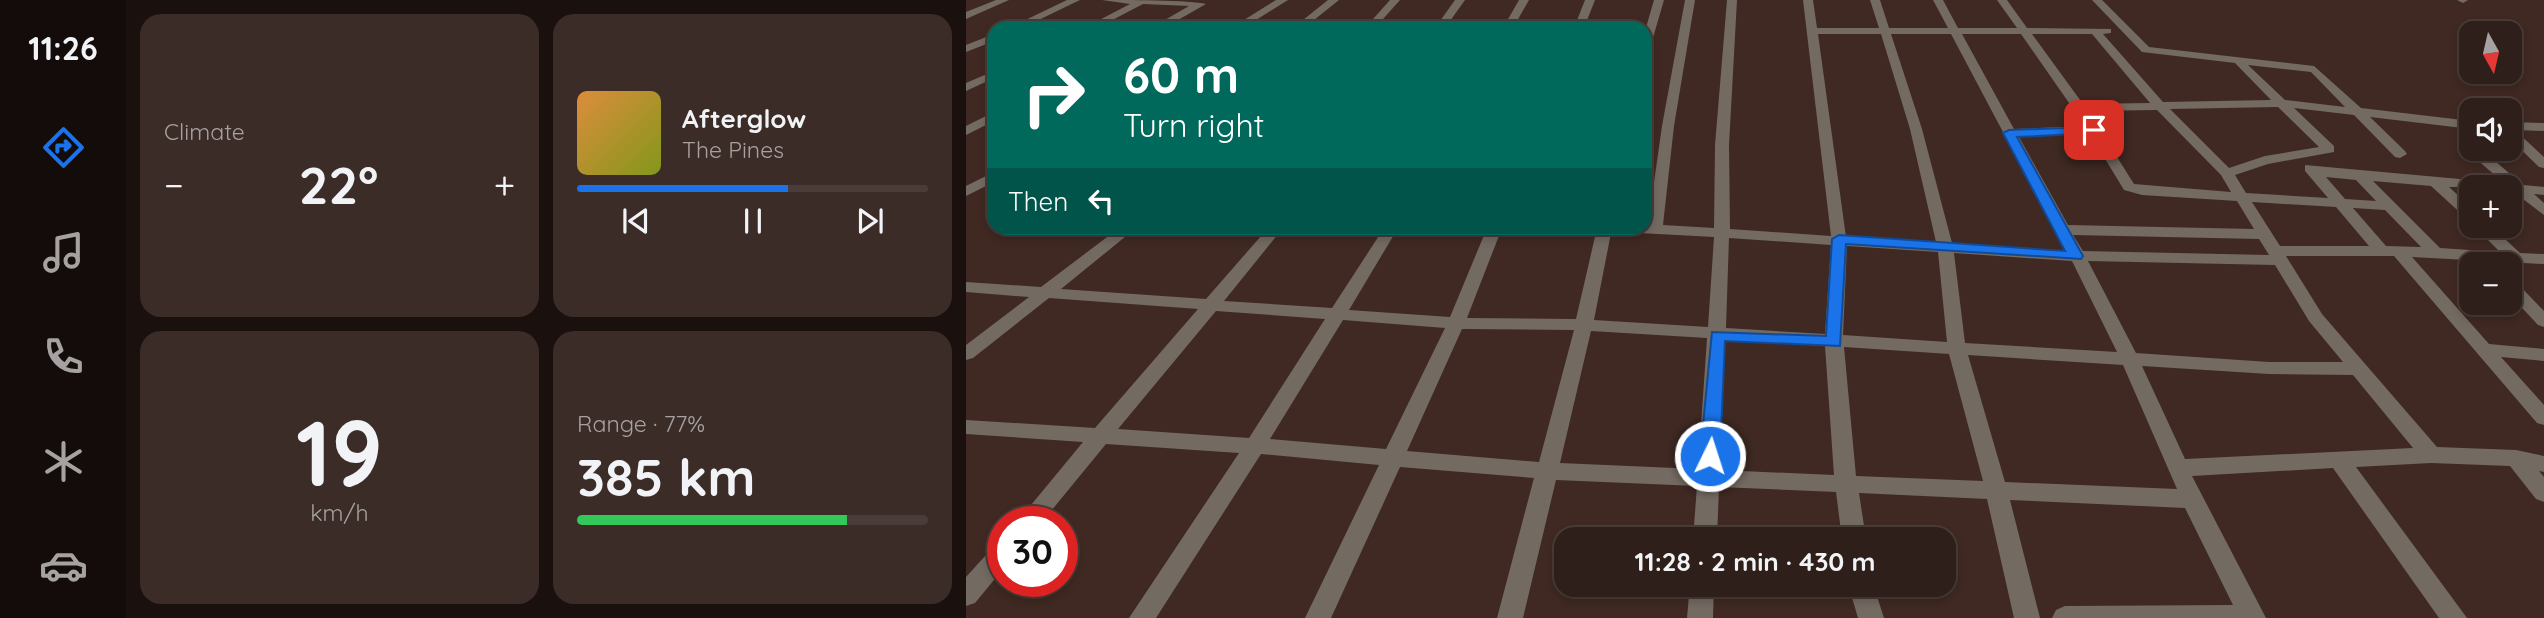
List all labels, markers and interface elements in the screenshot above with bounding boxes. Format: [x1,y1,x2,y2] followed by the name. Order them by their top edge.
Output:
[2459,21,2522,84] north arrow
[2459,21,2522,315] map controls
[28,28,98,68] text: 11:26
[1123,44,1239,105] text: 60 m
[1008,49,1099,140] icon: right
[2459,98,2522,161] button: sound
[2064,100,2124,160] pin
[682,102,806,135] text: Afterglow
[1123,105,1264,145] text: Turn right
[2075,111,2113,149] icon: arrive
[164,117,245,146] text: Climate
[39,123,88,172] icon: directions
[682,135,784,164] text: The Pines
[299,152,378,217] text: 22°
[164,161,184,209] text: −
[494,161,515,209] text: +
[2459,175,2522,238] button: +
[1082,182,1120,220] icon: left
[1008,185,1068,218] text: Then
[617,202,655,240] icon: previous
[734,202,772,240] icon: pause
[851,202,889,240] icon: next
[39,228,88,277] icon: music
[2459,252,2522,315] button: −
[39,332,88,381] icon: phone
[296,395,383,509] text: 19
[577,409,705,438] text: Range · 77%
[1673,419,1747,493] position arrow
[39,437,88,486] icon: climate
[577,444,755,509] text: 385 km
[310,498,369,527] text: km/h
[987,506,1078,597] speed limit sign: 30
[39,541,88,590] icon: car
[1634,545,1876,578] text: 11:28 · 2 min · 430 m

